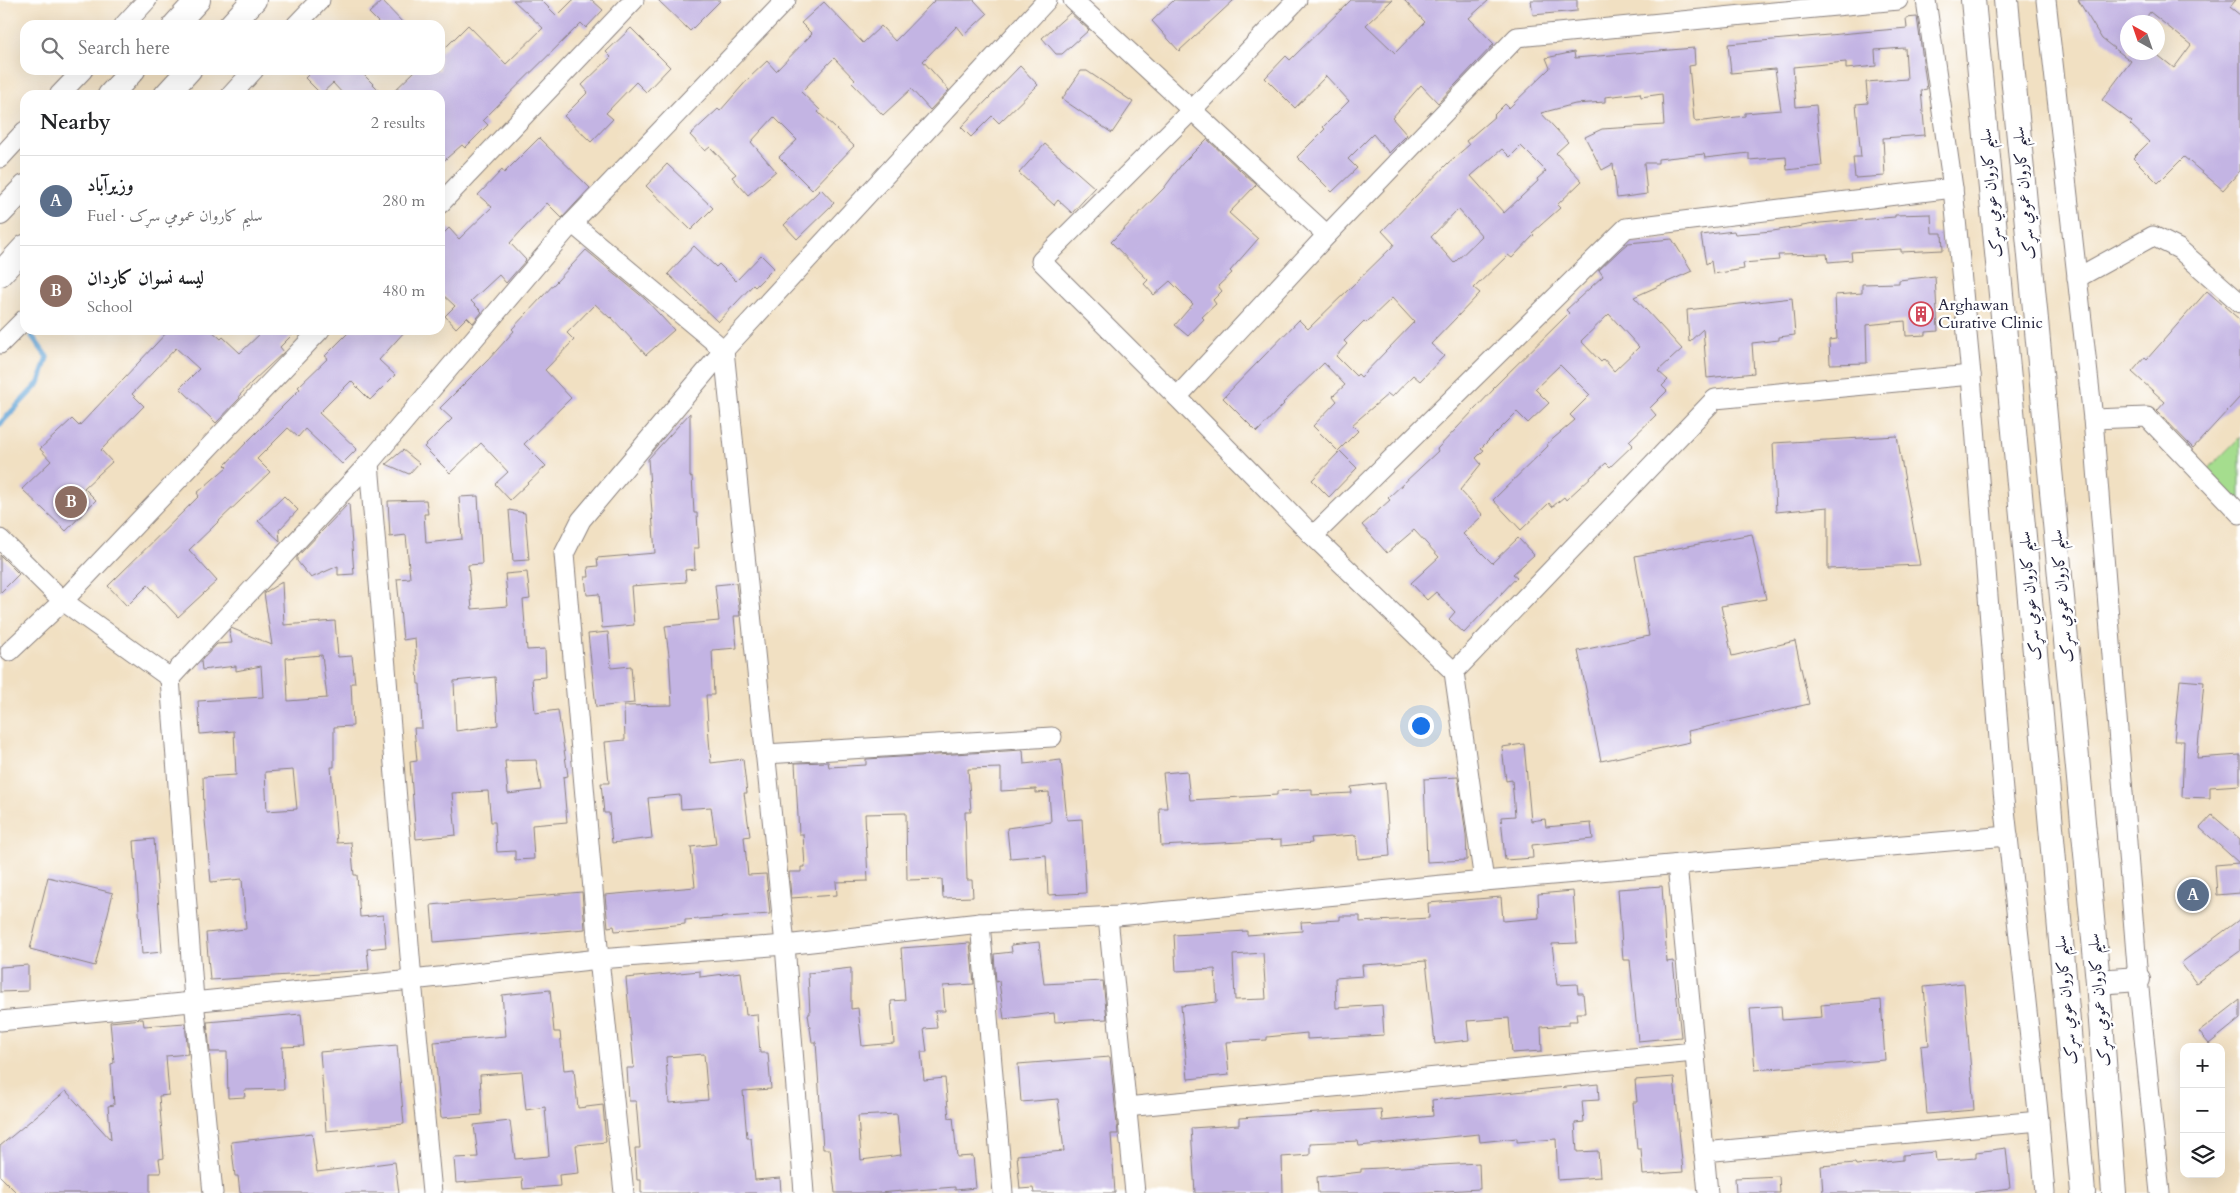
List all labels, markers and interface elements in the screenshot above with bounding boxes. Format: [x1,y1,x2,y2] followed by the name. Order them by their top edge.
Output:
[2120,15,2165,60] north arrow
[20,20,445,75] search box
[38,34,66,62] icon: search
[78,35,170,61] text: Search here
[40,108,111,137] text: Nearby
[371,112,425,134] text: 2 results
[2007,125,2046,261] street label: سلیم کاروان عمومي سړک
[1974,127,2013,259] street label: سلیم کاروان عومي سړک
[87,172,134,198] text: وزیرآباد
[50,190,62,212] text: A
[383,190,425,212] text: 280 m
[87,205,263,227] text: Fuel · سلیم کاروان عمومي سړک
[87,265,204,291] text: لیسه نسوان کاردان
[50,280,62,302] text: B
[383,280,425,302] text: 480 m
[1938,294,2043,334] place label: Arghawan Curative Clinic
[87,296,132,318] text: School
[1908,301,1934,327] building icon: Arghawan Curative Clinic
[55,483,87,521] pin: B
[2045,528,2084,664] street label: سلیم کاروان عمومي سړک
[2013,530,2052,662] street label: سلیم کاروان عومي سړک
[1408,713,1434,739] your location
[2177,876,2209,914] pin: A
[2082,932,2121,1068] street label: سلیم کاروان عمومي سړک
[2049,934,2088,1066] street label: سلیم کاروان عومي سړک
[2180,1043,2225,1178] map controls
[2180,1043,2225,1088] button: +
[2180,1088,2225,1133] button: −
[2180,1133,2225,1178] button: layers

